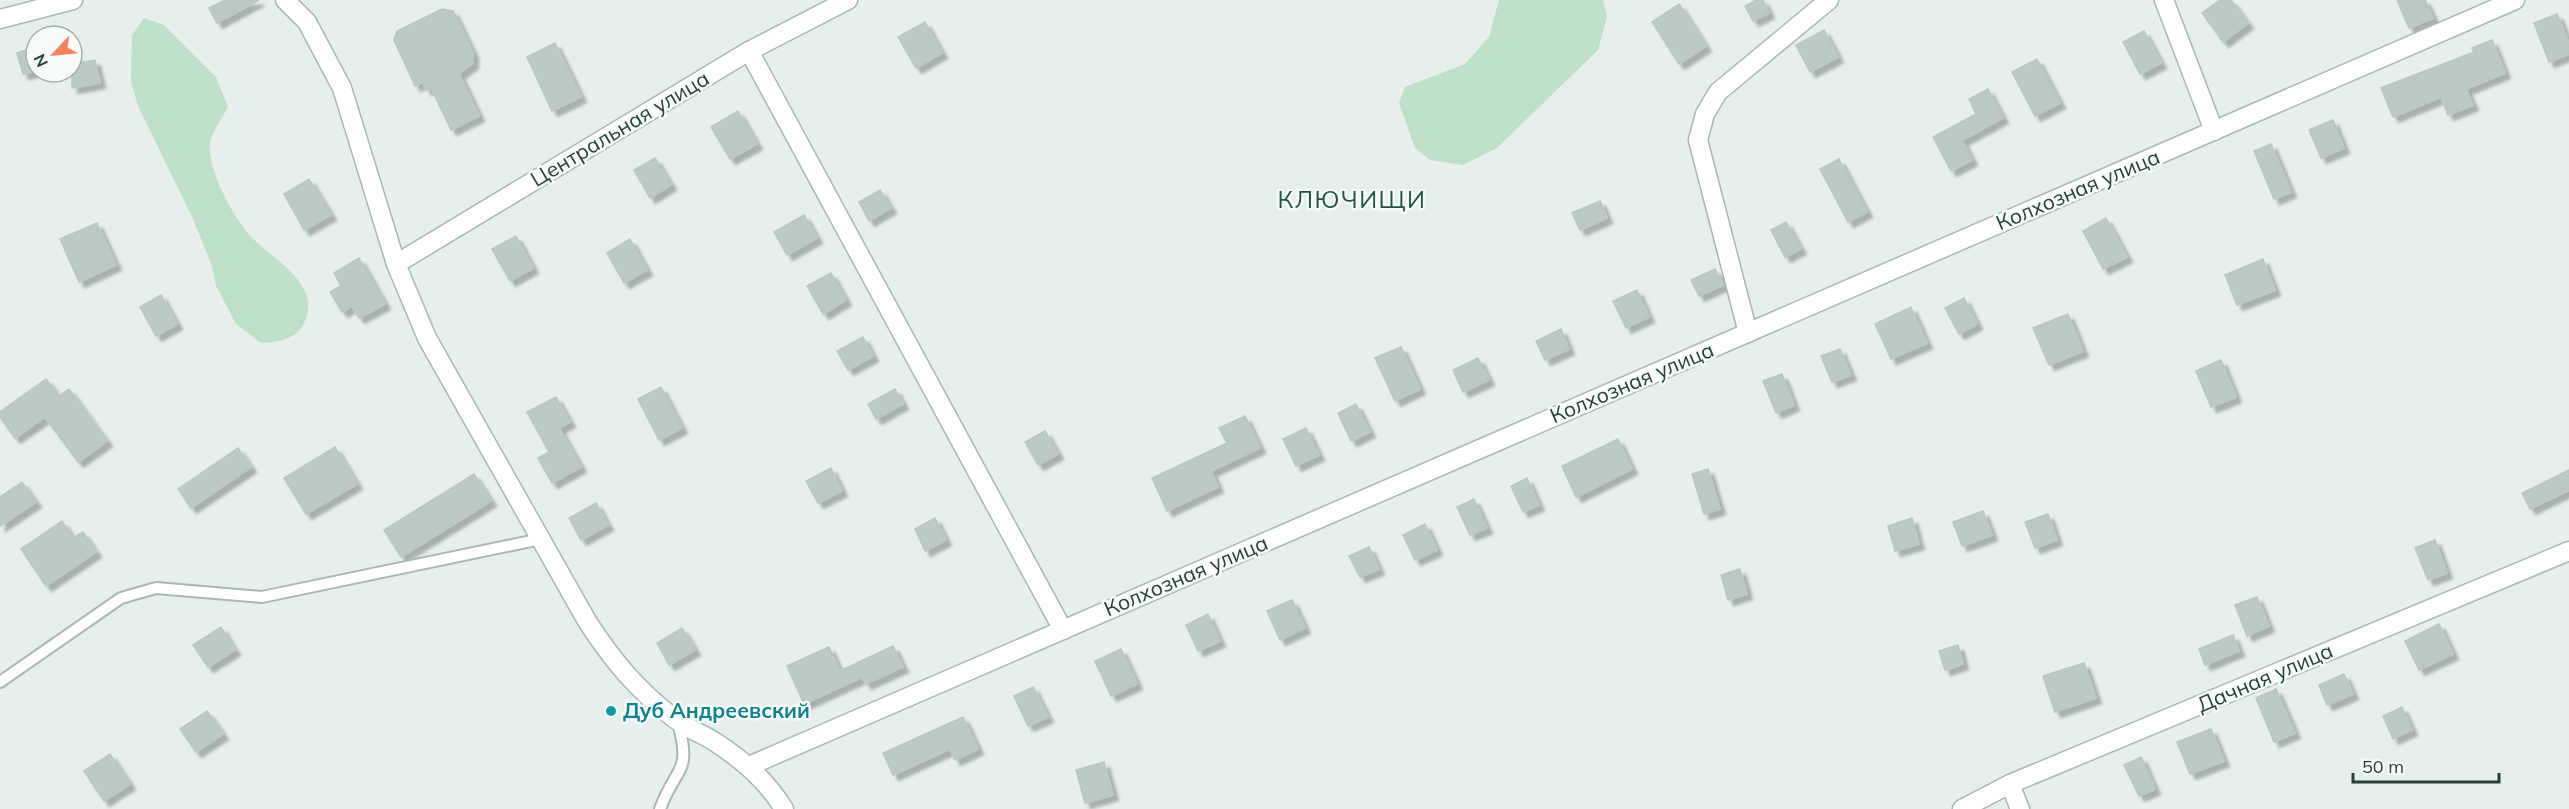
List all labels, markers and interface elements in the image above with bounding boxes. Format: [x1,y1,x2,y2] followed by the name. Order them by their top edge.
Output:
[24,24,84,84] north arrow
[29,51,52,70] text: N
[525,65,713,192] street label: Центральная улица
[1992,143,2164,235] street label: Колхозная улица
[1278,184,1426,214] district label: КЛЮЧИЩИ
[1546,336,1718,428] street label: Колхозная улица
[1100,529,1272,621] street label: Колхозная улица
[2193,637,2336,717] street label: Дачная улица
[623,697,810,723] place label: Дуб Андреевский
[604,704,618,718] marker: Дуб Андреевский
[2353,746,2498,784] scale bar
[2362,755,2404,778] text: 50 m

